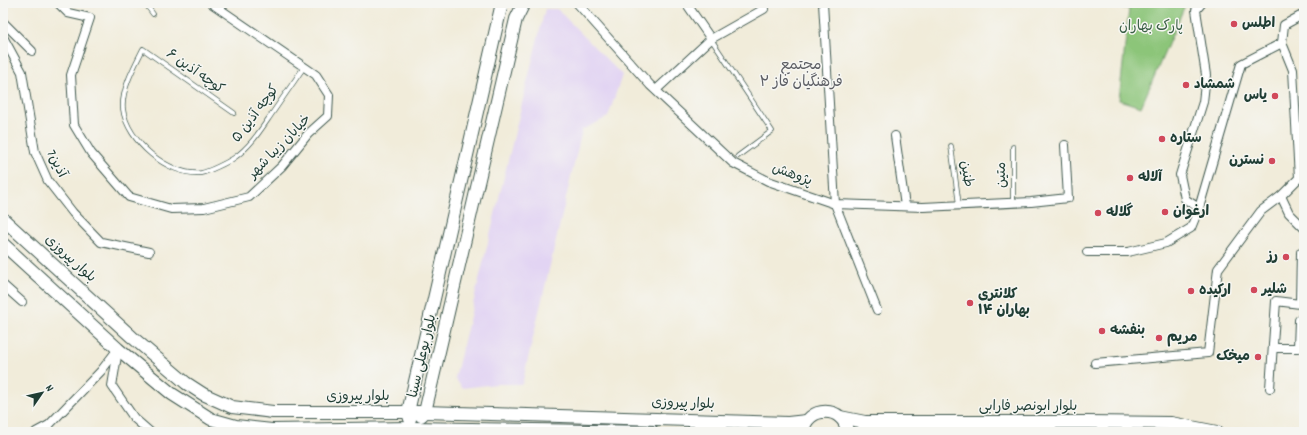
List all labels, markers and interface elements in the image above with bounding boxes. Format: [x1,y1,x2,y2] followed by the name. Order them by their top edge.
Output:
[1242,14,1276,34] place label: اطلس
[1119,17,1183,37] park label: پارک بهاران
[1229,19,1239,29] marker: اطلس
[162,45,228,99] street label: کوچه آذین ۶
[759,55,843,94] district label: مجتمع فرهنگیان فاز ۲
[1194,75,1235,95] place label: شمشاد
[1181,80,1191,90] marker: شمشاد
[227,81,285,147] street label: کوچه آذین ۵
[1244,86,1267,106] place label: یاس
[1270,91,1280,101] marker: یاس
[243,110,316,185] street label: خیابان زیبا شهر
[1170,129,1202,149] place label: ستاره
[1157,134,1167,144] marker: ستاره
[41,147,72,182] street label: آذین7
[1229,151,1264,171] place label: نسترن
[1267,156,1277,166] marker: نسترن
[769,158,815,192] street label: پژوهش
[954,159,978,189] street label: طنین
[992,162,1012,188] street label: متین
[1138,168,1163,188] place label: آلاله
[1125,173,1135,183] marker: آلاله
[1106,202,1134,223] place label: گلاله
[1173,202,1209,222] place label: ارغوان
[1160,207,1170,217] marker: ارغوان
[1093,208,1103,218] marker: گلاله
[40,230,100,288] street label: بلوار پیروزی
[1265,247,1278,267] place label: رز
[1281,252,1291,262] marker: رز
[1260,280,1287,300] place label: شلیر
[1199,281,1231,301] place label: ارکیده
[978,285,1030,321] place label: کلانتری ۱۴ بهاران
[1249,285,1259,295] marker: شلیر
[1186,286,1196,296] marker: ارکیده
[965,298,975,308] marker: کلانتری ۱۴ بهاران
[404,312,442,400] street label: بلوار بوعلی سینا
[1110,321,1145,341] place label: بنفشه
[1097,326,1107,336] marker: بنفشه
[1167,328,1197,348] place label: مریم
[1154,333,1164,343] marker: مریم
[1216,347,1250,367] place label: میخک
[1253,352,1263,362] marker: میخک
[22,373,62,413] north arrow
[40,382,57,396] text: N
[326,387,390,407] street label: بلوار پیروزی
[651,393,715,415] street label: بلوار پیروزی
[979,397,1077,417] street label: بلوار ابونصر فارابی

